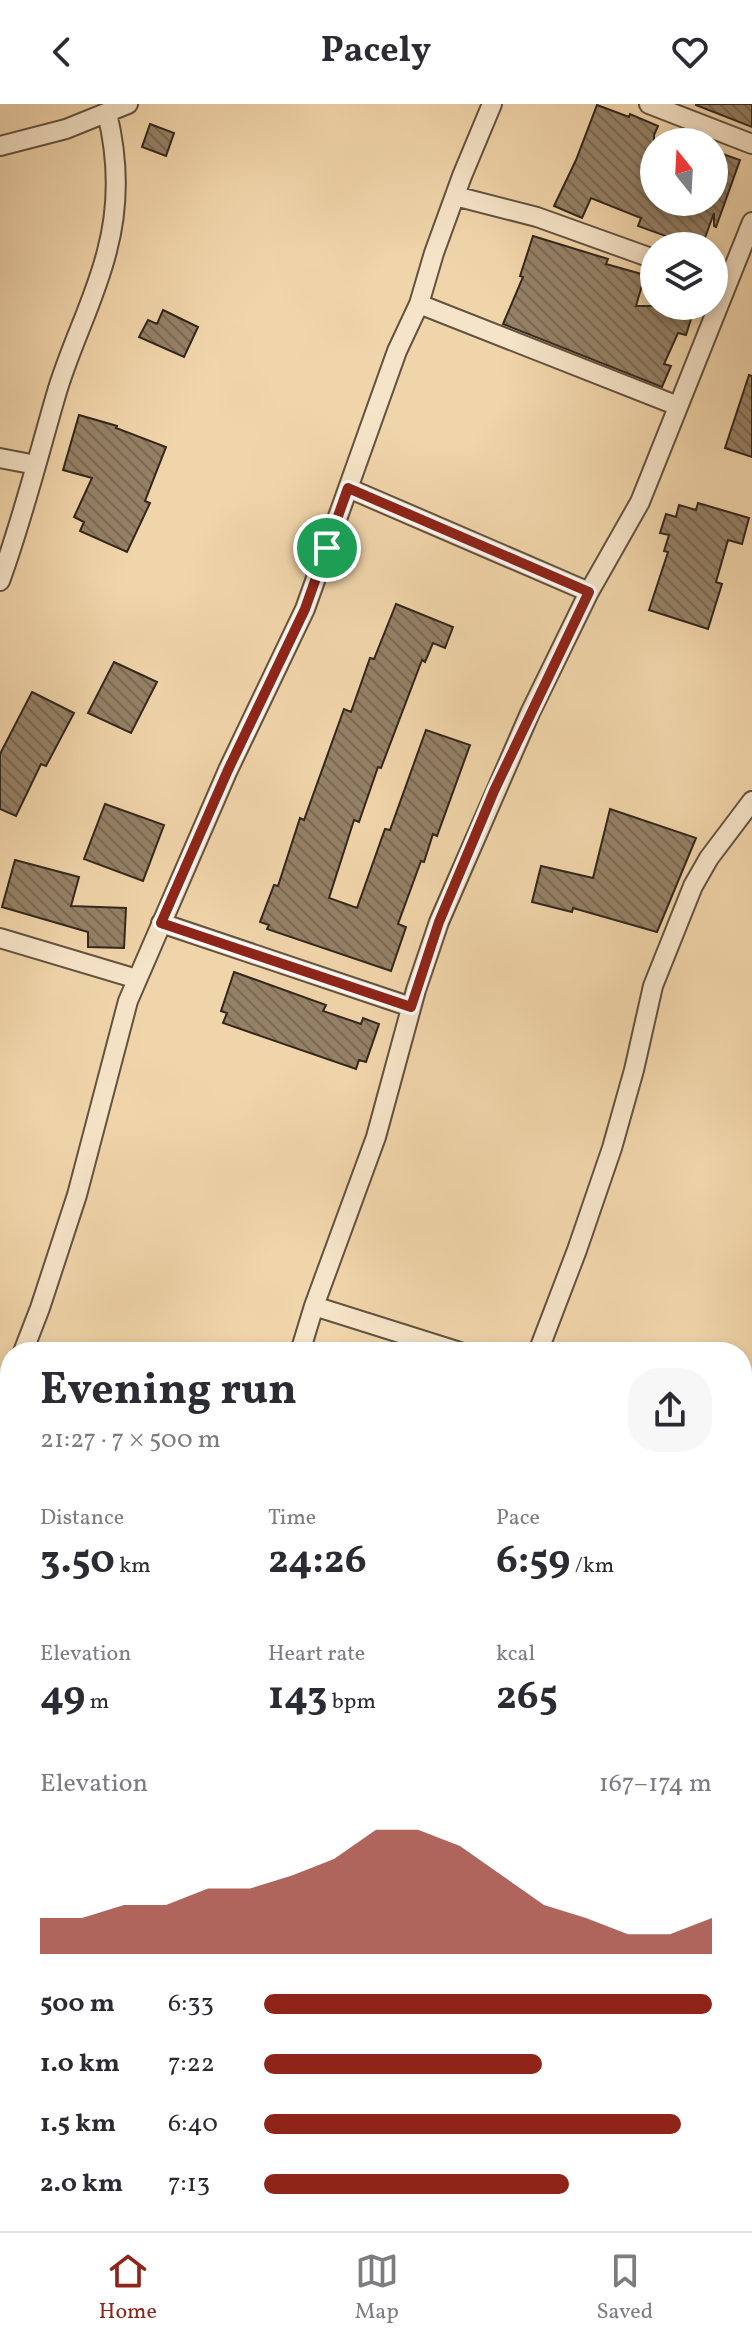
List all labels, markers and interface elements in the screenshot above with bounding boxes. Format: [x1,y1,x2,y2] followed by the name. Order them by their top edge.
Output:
[321,27,431,77] text: Pacely
[40,30,84,74] icon: back
[668,30,712,74] icon: heart
[640,128,728,216] north arrow
[640,128,728,320] map controls
[640,232,728,320] button: layers
[293,514,361,582] pin
[305,526,349,570] icon: arrive
[40,1361,297,1422] text: Evening run
[628,1368,712,1452] button: share
[40,1422,221,1458] text: 21:27 · 7 × 500 m
[40,1503,124,1534] text: Distance
[268,1503,316,1534] text: Time
[496,1503,540,1534] text: Pace
[40,1534,115,1590] text: 3.50
[268,1534,367,1590] text: 24:26
[496,1534,570,1590] text: 6:59
[115,1551,151,1582] text: km
[570,1551,614,1582] text: /km
[40,1639,131,1670] text: Elevation
[268,1639,365,1670] text: Heart rate
[496,1639,535,1670] text: kcal
[40,1670,85,1726] text: 49
[268,1670,327,1726] text: 143
[496,1670,558,1726] text: 265
[85,1687,109,1718] text: m
[327,1687,376,1718] text: bpm
[40,1766,148,1802] text: Elevation
[599,1766,712,1802] text: 167–174 m
[40,1986,115,2022] text: 500 m
[168,1986,214,2022] text: 6:33
[40,2046,120,2082] text: 1.0 km
[168,2046,215,2082] text: 7:22
[40,2106,116,2142] text: 1.5 km
[168,2106,218,2142] text: 6:40
[40,2166,123,2202] text: 2.0 km
[168,2166,210,2202] text: 7:13
[99,2249,157,2328] tab: Home
[355,2249,399,2328] tab: Map
[596,2249,653,2328] tab: Saved

